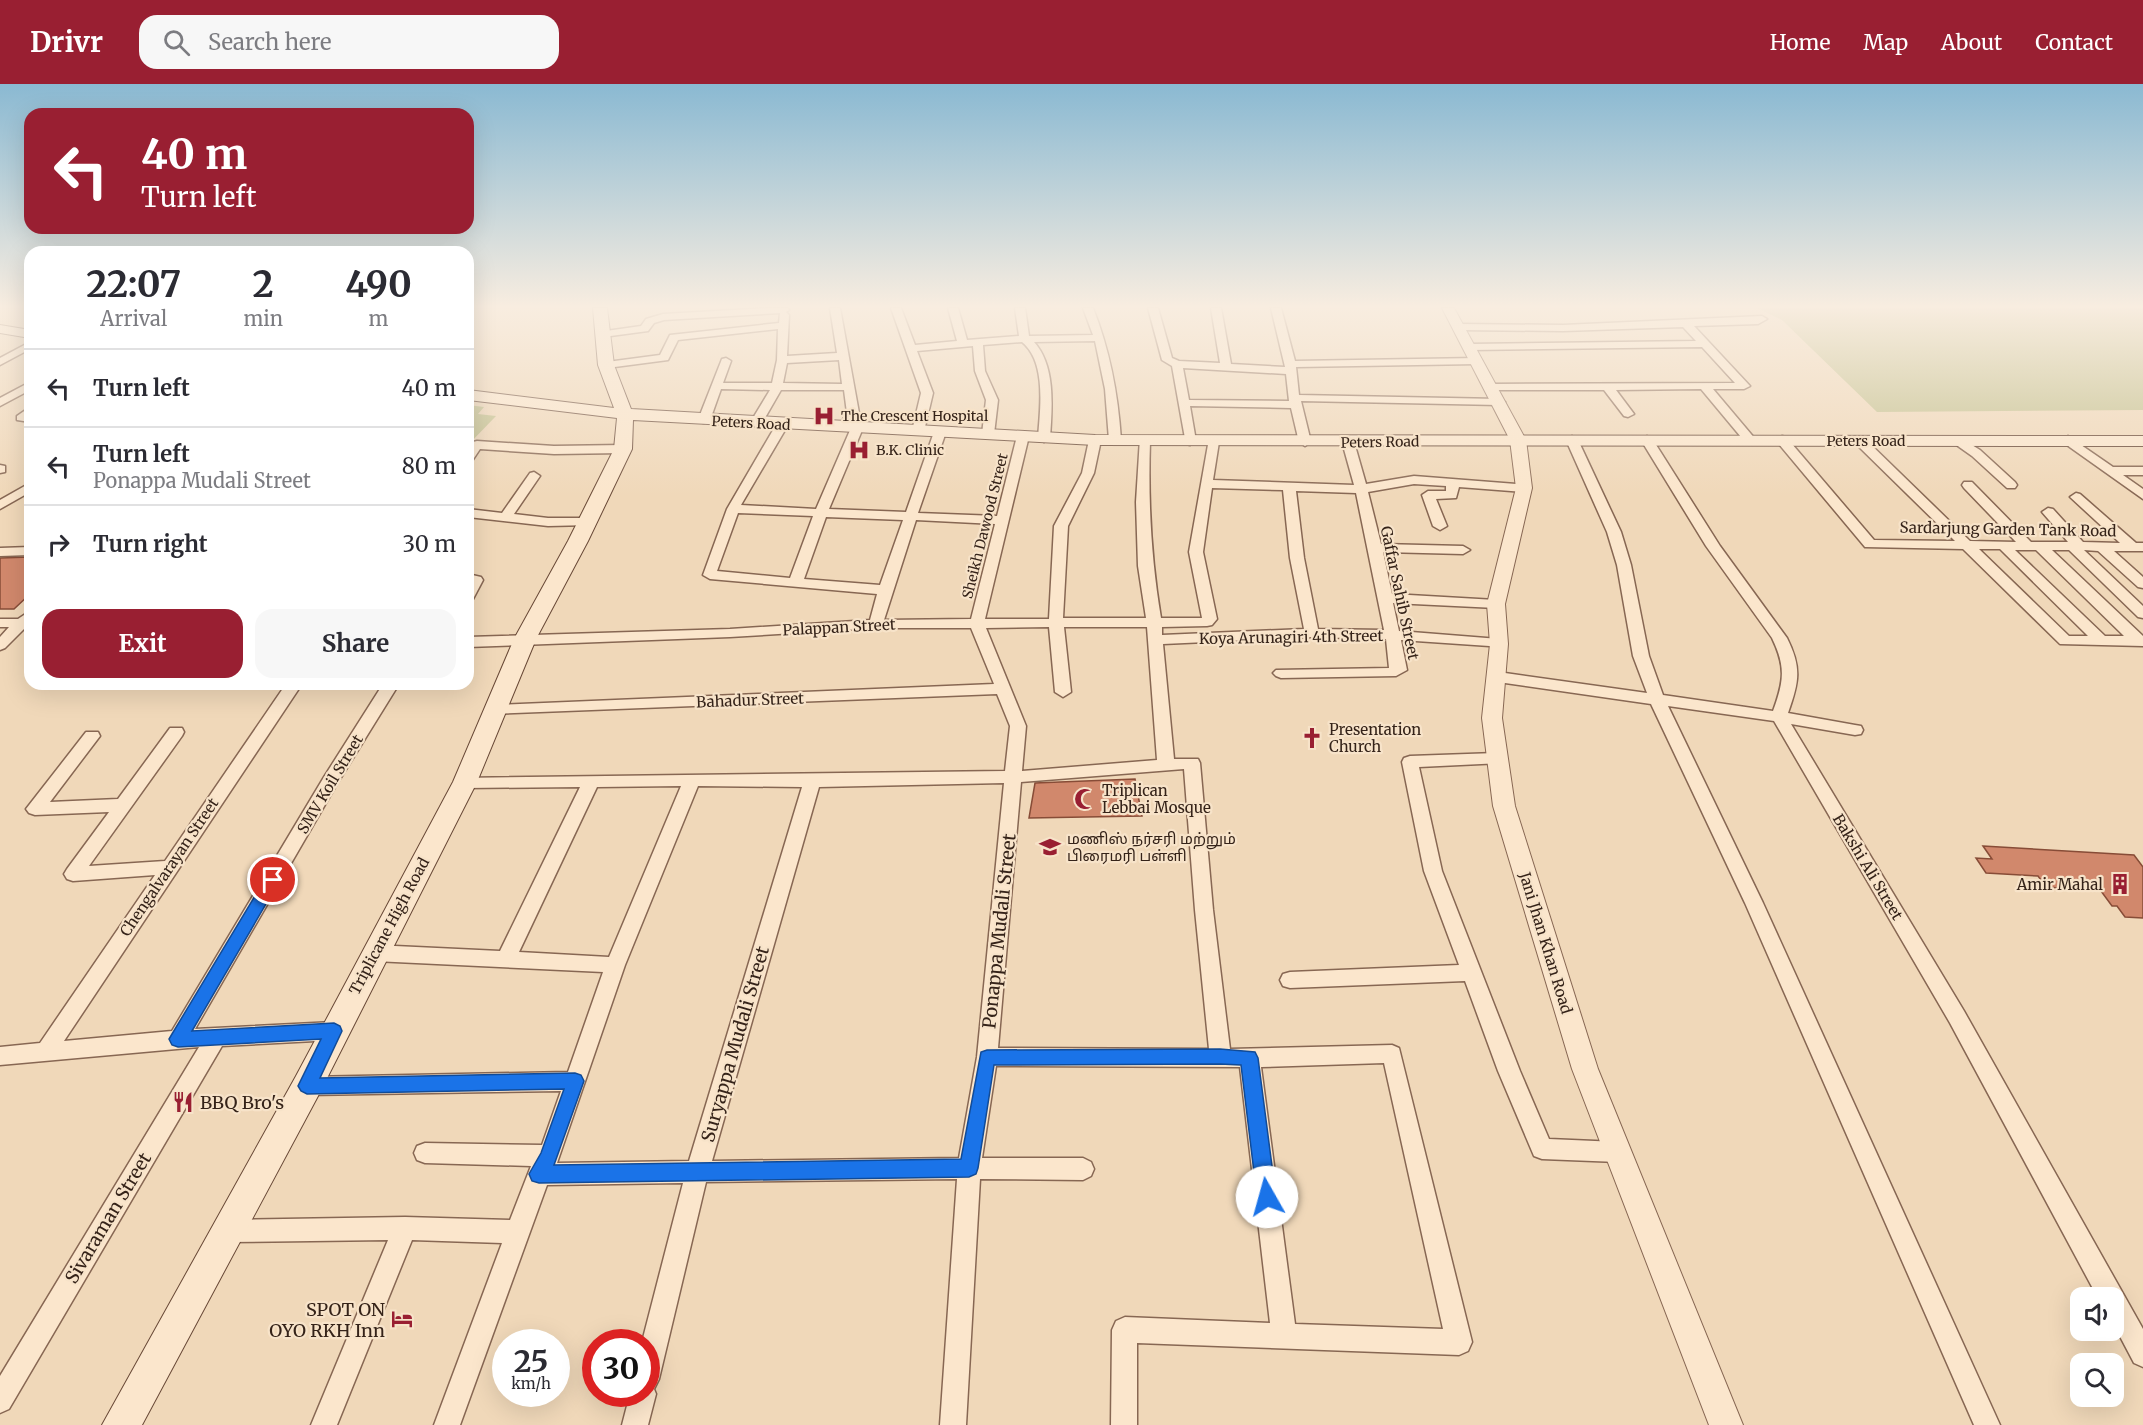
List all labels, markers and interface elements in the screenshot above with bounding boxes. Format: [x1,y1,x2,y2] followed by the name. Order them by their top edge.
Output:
[139,15,559,69] search box
[30,24,103,60] text: Drivr
[160,26,193,59] icon: search
[208,28,331,56] text: Search here
[1770,29,1830,56] text: Home
[1863,29,1908,56] text: Map
[1941,29,2002,56] text: About
[2035,29,2113,56] text: Contact
[141,128,247,180] text: 40 m
[42,132,120,210] icon: left
[141,180,256,214] text: Turn left
[86,262,181,307] text: 22:07
[253,262,274,307] text: 2
[345,262,412,307] text: 490
[100,306,167,331] text: Arrival
[243,306,283,331] text: min
[369,306,388,331] text: m
[42,372,75,405] icon: left
[93,374,190,402] text: Turn left
[401,374,456,402] text: 40 m
[812,404,836,428] hospital icon: The Crescent Hospital
[841,407,989,425] place label: The Crescent Hospital
[711,412,791,434] street label: Peters Road
[1340,432,1420,452] street label: Peters Road
[1827,432,1906,450] street label: Peters Road
[847,438,871,462] hospital icon: B.K. Clinic
[93,440,190,468] text: Turn left
[876,441,944,459] place label: B.K. Clinic
[42,450,75,483] icon: left
[958,451,1012,601] street label: Sheikh Dawood Street
[402,452,456,480] text: 80 m
[93,468,311,493] text: Ponappa Mudali Street
[1899,518,2117,540] street label: Sardarjung Garden Tank Road
[1377,524,1423,662] street label: Gaffar Sahib Street
[42,528,75,561] icon: right
[93,530,207,558] text: Turn right
[402,530,456,558] text: 30 m
[42,609,243,678] button: Exit
[255,609,456,678] button: Share
[782,615,896,639] street label: Palappan Street
[1199,626,1384,648] street label: Koya Arunagiri 4th Street
[696,689,804,711] street label: Bahadur Street
[1329,720,1421,756] place label: Presentation Church
[1300,726,1324,750] church icon: Presentation Church
[293,731,367,837] street label: SMV Koil Street
[1102,781,1211,817] place label: Triplican Lebbai Mosque
[1073,787,1097,811] mosque icon: Triplican Lebbai Mosque
[116,794,222,940] street label: Chengalvarayan Street
[1829,811,1907,924] street label: Bakshi Ali Street
[1067,829,1236,865] place label: மணிஸ் நர்சரி மற்றும் பிரைமரி பள்ளி
[977,832,1021,1030] street label: Ponappa Mudali Street
[1038,835,1062,859] school or university icon: மணிஸ் நர்சரி மற்றும் பிரைமரி பள்ளி
[247,854,298,905] pin
[345,854,433,998] street label: Triplicane High Road
[256,863,289,896] icon: arrive
[1515,869,1577,1016] street label: Jani Jhan Khan Road
[2108,872,2132,896] building icon: Amir Mahal
[2016,875,2103,894] place label: Amir Mahal
[696,943,774,1145] street label: Suryappa Mudali Street
[171,1090,195,1114] restaurant icon: BBQ Bro's
[200,1091,284,1114] place label: BBQ Bro's
[60,1148,156,1288] street label: Sivaraman Street
[1235,1165,1299,1229] position arrow
[2070,1287,2124,1407] map controls
[2070,1287,2124,1341] button: sound
[269,1298,385,1342] place label: SPOT ON OYO RKH Inn
[390,1307,414,1331] hotel icon: SPOT ON OYO RKH Inn
[582,1329,660,1407] speed limit sign: 30
[514,1342,548,1380] text: 25
[2070,1353,2124,1407] button: search
[511,1374,551,1393] text: km/h

